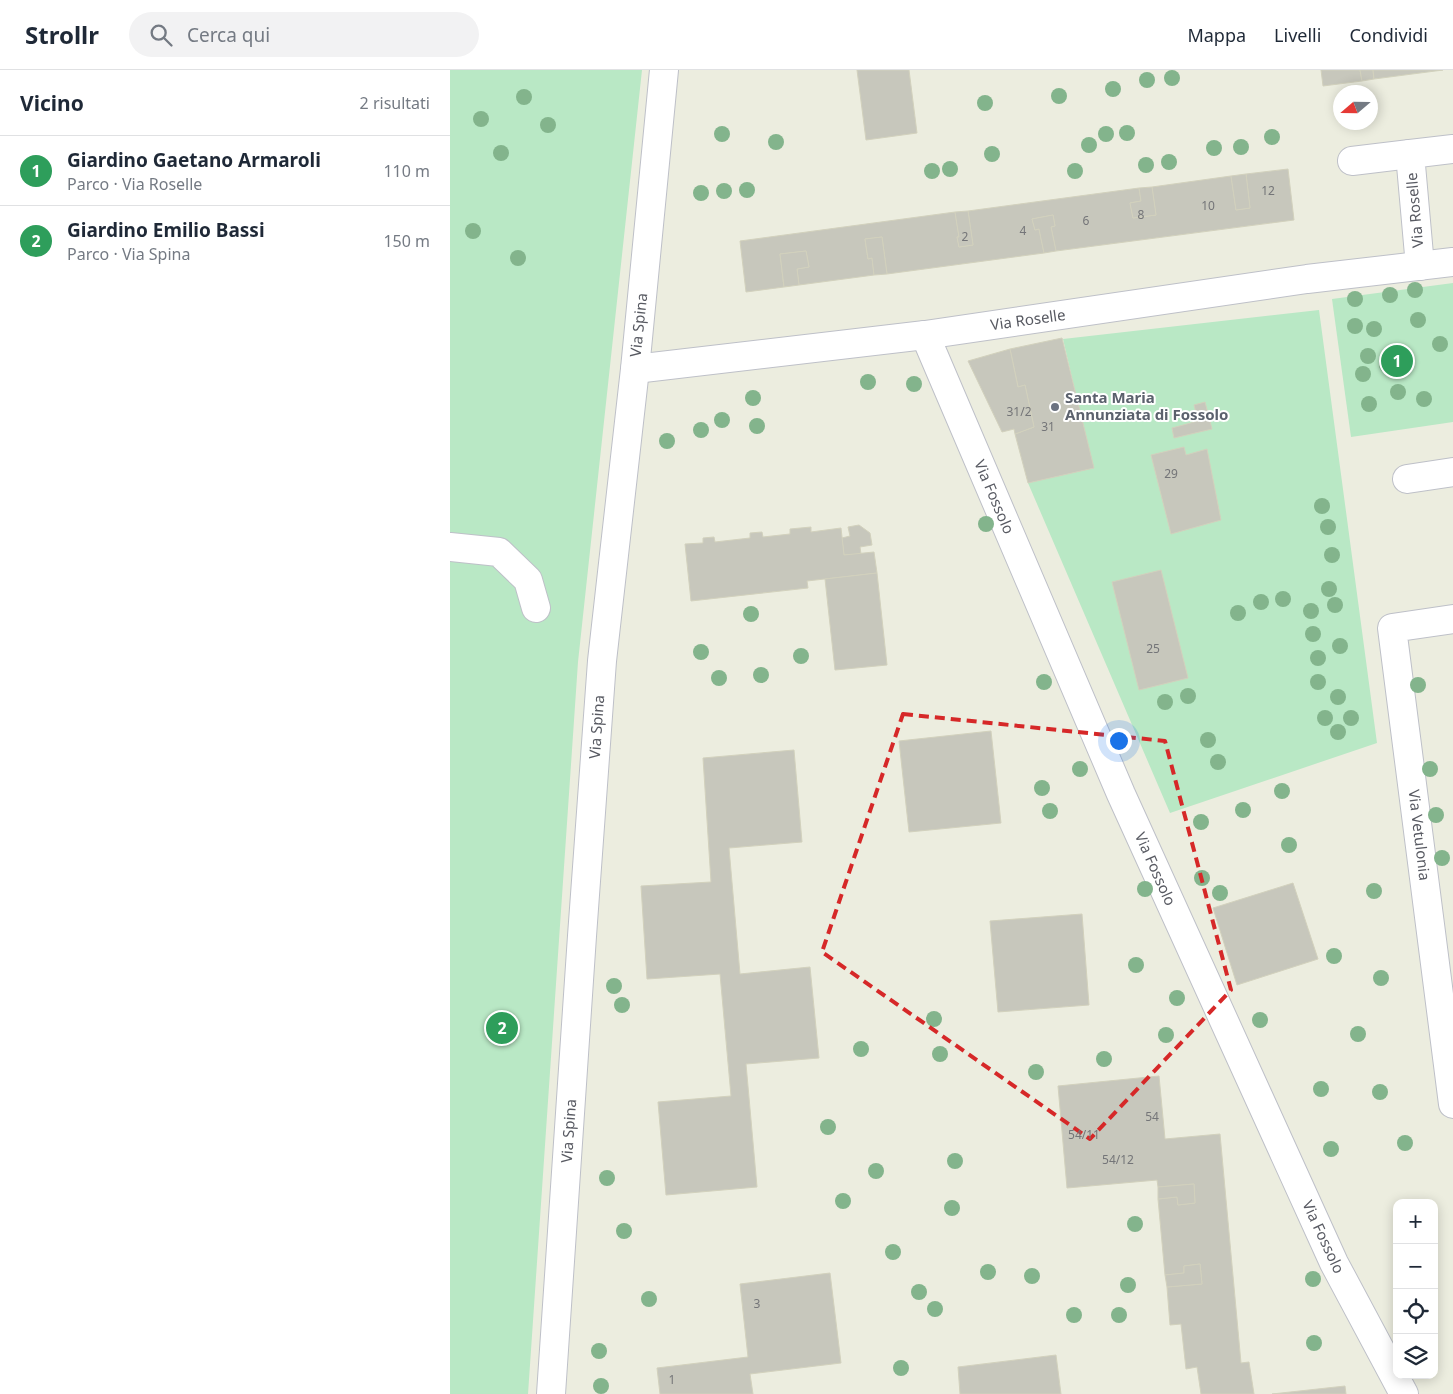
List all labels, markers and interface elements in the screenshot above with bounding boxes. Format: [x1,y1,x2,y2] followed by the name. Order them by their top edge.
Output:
[129,12,479,57] search box
[25,18,99,51] text: Strollr
[147,21,175,49] icon: search
[187,22,270,48] text: Cerca qui
[1187,23,1246,47] text: Mappa
[1274,23,1321,47] text: Livelli
[1349,23,1428,47] text: Condividi
[1333,85,1378,130] north arrow
[20,89,84,117] text: Vicino
[360,92,430,114] text: 2 risultati
[67,147,321,173] text: Giardino Gaetano Armaroli
[31,160,41,182] text: 1
[383,160,430,182] text: 110 m
[1401,172,1427,249] street label: Via Roselle
[67,173,202,195] text: Parco · Via Roselle
[1261,182,1275,199] house number: 12
[1201,197,1215,214] house number: 10
[1138,206,1145,223] house number: 8
[1083,212,1090,229] house number: 6
[67,217,265,243] text: Giardino Emilio Bassi
[1020,222,1027,239] house number: 4
[962,228,969,245] house number: 2
[31,230,41,252] text: 2
[383,230,430,252] text: 150 m
[67,243,190,265] text: Parco · Via Spina
[625,292,651,358] street label: Via Spina
[989,304,1067,334] street label: Via Roselle
[1381,342,1413,380] pin: 1
[1065,387,1228,424] place label: Santa Maria Annunziata di Fossolo
[1049,401,1061,413] marker: Santa Maria Annunziata di Fossolo
[1006,403,1032,420] house number: 31/2
[1041,418,1055,435] house number: 31
[970,457,1019,537] street label: Via Fossolo
[1164,465,1178,482] house number: 29
[1146,640,1160,657] house number: 25
[584,694,608,760] street label: Via Spina
[1106,728,1132,754] your location
[1404,788,1435,882] street label: Via Vetulonia
[1131,829,1181,908] street label: Via Fossolo
[486,1009,518,1047] pin: 2
[556,1098,580,1164] street label: Via Spina
[1145,1108,1159,1125] house number: 54
[1068,1126,1100,1143] house number: 54/11
[1102,1151,1134,1168] house number: 54/12
[1298,1197,1350,1276] street label: Via Fossolo
[1393,1199,1438,1379] map controls
[1393,1199,1438,1244] button: +
[1393,1244,1438,1289] button: −
[1393,1289,1438,1334] button: locate
[754,1295,761,1312] house number: 3
[1393,1334,1438,1379] button: layers
[669,1371,675,1388] house number: 1

